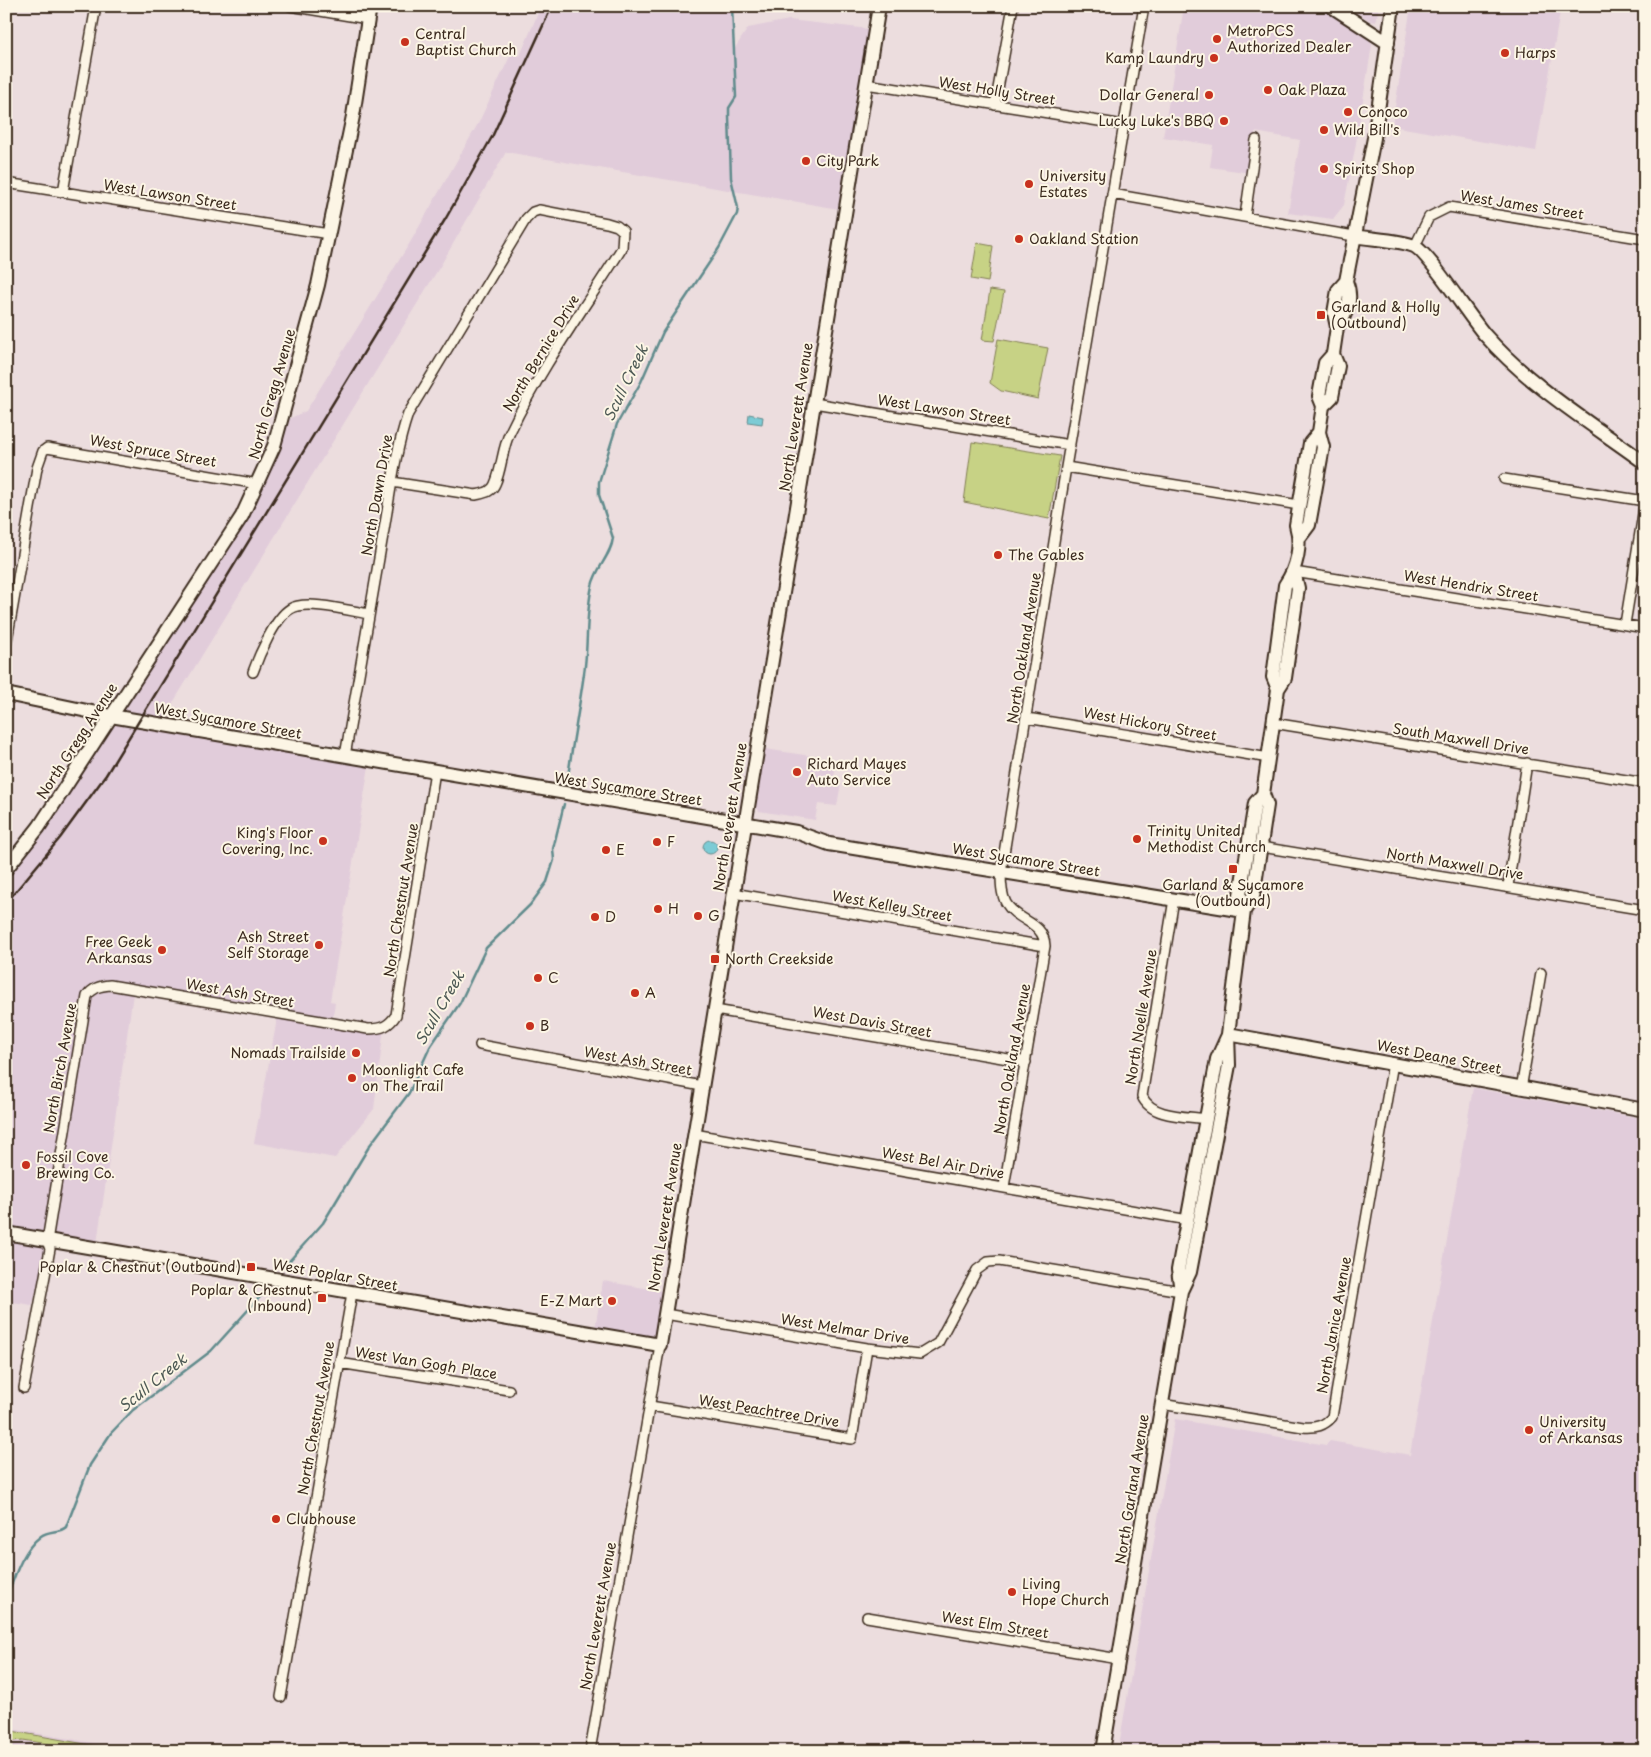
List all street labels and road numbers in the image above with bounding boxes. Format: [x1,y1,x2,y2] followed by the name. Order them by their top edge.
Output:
[937,71,1057,110] street label: West Holly Street
[102,174,238,215] street label: West Lawson Street
[1459,184,1586,225] street label: West James Street
[497,290,584,415] street label: North Bernice Drive
[243,326,300,462] street label: North Gregg Avenue
[773,341,818,493] street label: North Leverett Avenue
[876,389,1012,430] street label: West Lawson Street
[88,429,218,472] street label: West Spruce Street
[355,433,398,557] street label: North Dawn Drive
[1402,564,1540,607] street label: West Hendrix Street
[1001,570,1046,725] street label: North Oakland Avenue
[31,678,122,803] street label: North Gregg Avenue
[153,697,304,744] street label: West Sycamore Street
[1082,701,1219,746] street label: West Hickory Street
[1392,717,1531,760] street label: South Maxwell Drive
[707,741,752,893] street label: North Leverett Avenue
[553,766,704,811] street label: West Sycamore Street
[378,821,423,979] street label: North Chestnut Avenue
[951,837,1102,882] street label: West Sycamore Street
[1385,842,1525,885] street label: North Maxwell Drive
[830,885,954,926] street label: West Kelley Street
[1119,947,1162,1086] street label: North Noelle Avenue
[184,973,296,1012] street label: West Ash Street
[988,981,1035,1136] street label: North Oakland Avenue
[38,1001,81,1135] street label: North Birch Avenue
[811,1001,933,1042] street label: West Davis Street
[1375,1034,1503,1079] street label: West Deane Street
[582,1041,694,1080] street label: West Ash Street
[642,1141,687,1293] street label: North Leverett Avenue
[880,1141,1006,1184] street label: West Bel Air Drive
[271,1253,400,1296] street label: West Poplar Street
[1311,1254,1356,1395] street label: North Janice Avenue
[779,1308,911,1349] street label: West Melmar Drive
[292,1339,339,1497] street label: North Chestnut Avenue
[353,1341,499,1384] street label: West Van Gogh Place
[697,1389,841,1432] street label: West Peachtree Drive
[1109,1412,1154,1565] street label: North Garland Avenue
[574,1540,621,1692] street label: North Leverett Avenue
[940,1606,1050,1643] street label: West Elm Street

